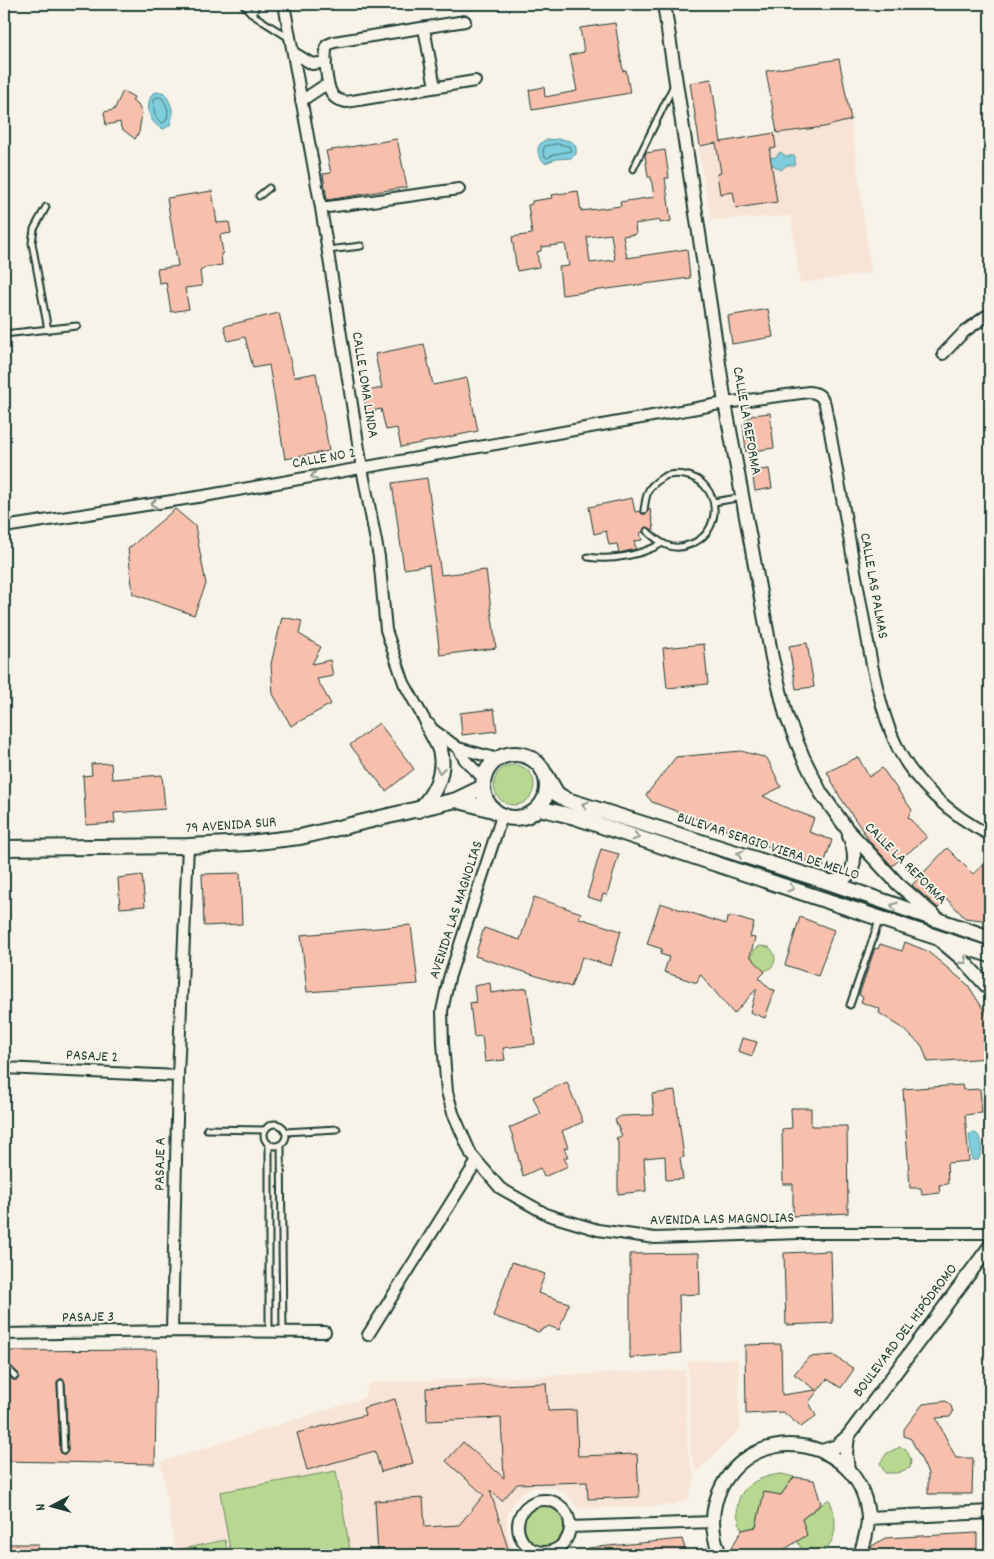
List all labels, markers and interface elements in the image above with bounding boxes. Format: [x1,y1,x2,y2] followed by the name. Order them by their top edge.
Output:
[345,330,383,440] street label: CALLE LOMA LINDA
[726,365,766,477] street label: CALLE LA REFORMA
[291,443,357,475] street label: CALLE NO 2
[310,471,318,481] one-way arrow
[150,498,158,509] one-way arrow
[853,531,893,641] street label: CALLE LAS PALMAS
[435,766,446,774] one-way arrow
[582,801,590,811] one-way arrow
[674,807,862,887] street label: BULEVAR SERGIO VIERA DE MELLO
[185,812,277,840] street label: 79 AVENIDA SUR
[858,817,952,911] street label: CALLE LA REFORMA
[632,831,640,841] one-way arrow
[424,838,490,982] street label: AVENIDA LAS MAGNOLIAS
[736,850,745,860] one-way arrow
[786,882,794,892] one-way arrow
[890,902,899,912] one-way arrow
[958,955,967,964] one-way arrow
[65,1045,119,1069] street label: PASAJE 2
[150,1137,172,1191] street label: PASAJE A
[650,1208,794,1232] street label: AVENIDA LAS MAGNOLIAS
[848,1260,964,1402] street label: BOULEVARD DEL HIPÓDROMO
[62,1307,114,1329] street label: PASAJE 3
[28,1482,78,1532] north arrow
[31,1503,51,1512] text: N

